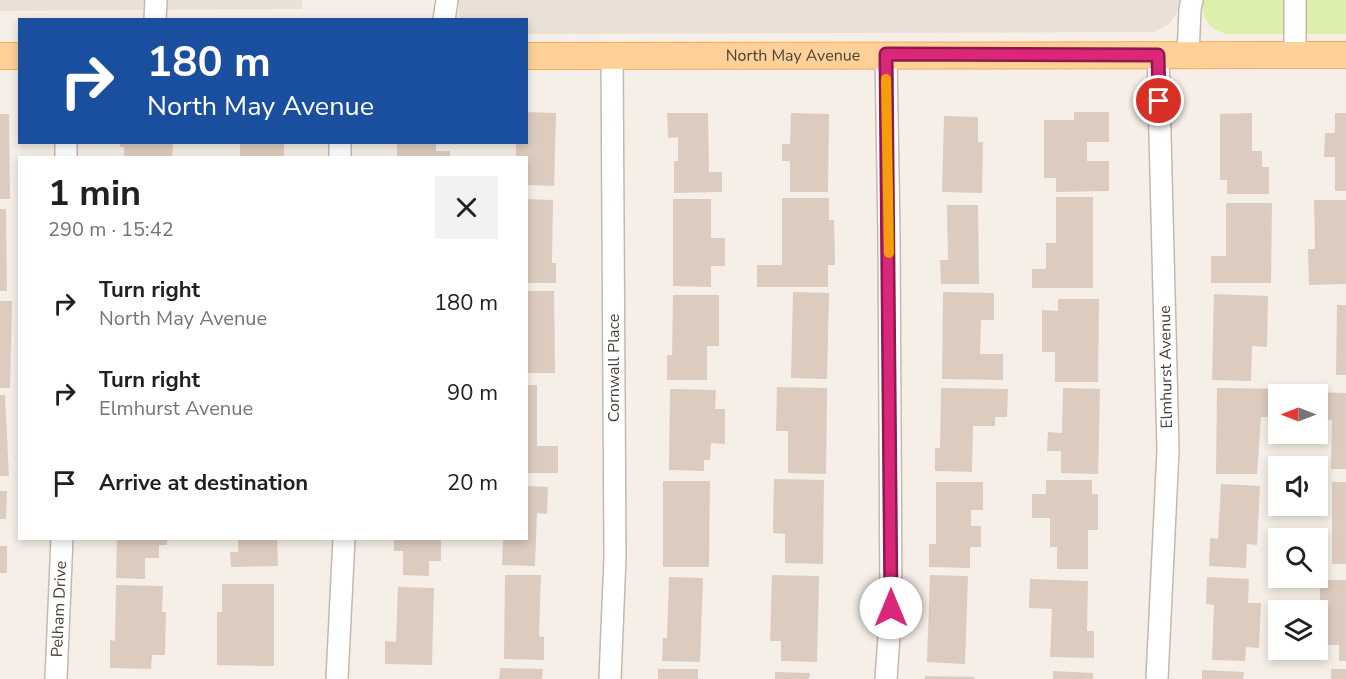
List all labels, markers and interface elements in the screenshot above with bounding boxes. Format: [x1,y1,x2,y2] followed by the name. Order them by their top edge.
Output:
[147,34,271,91] text: 180 m
[48,42,126,120] icon: right
[726,45,860,67] street label: North May Avenue
[1133,75,1184,126] pin
[1142,84,1175,117] icon: arrive
[147,88,374,125] text: North May Avenue
[48,169,141,218] text: 1 min
[435,176,498,239] button: close
[48,216,174,243] text: 290 m · 15:42
[99,275,200,305] text: Turn right
[48,287,81,320] icon: right
[434,288,498,318] text: 180 m
[99,305,267,332] text: North May Avenue
[1154,305,1178,429] street label: Elmhurst Avenue
[603,314,625,422] street label: Cornwall Place
[99,365,200,395] text: Turn right
[48,377,81,410] icon: right
[447,378,498,408] text: 90 m
[1268,384,1328,444] north arrow
[1268,384,1328,660] map controls
[99,395,253,422] text: Elmhurst Avenue
[1268,456,1328,516] button: sound
[48,467,81,500] icon: arrive
[99,468,308,498] text: Arrive at destination
[447,468,498,498] text: 20 m
[1268,528,1328,588] button: search
[46,560,72,658] street label: Pelham Drive
[859,576,923,640] position arrow
[1268,600,1328,660] button: layers

